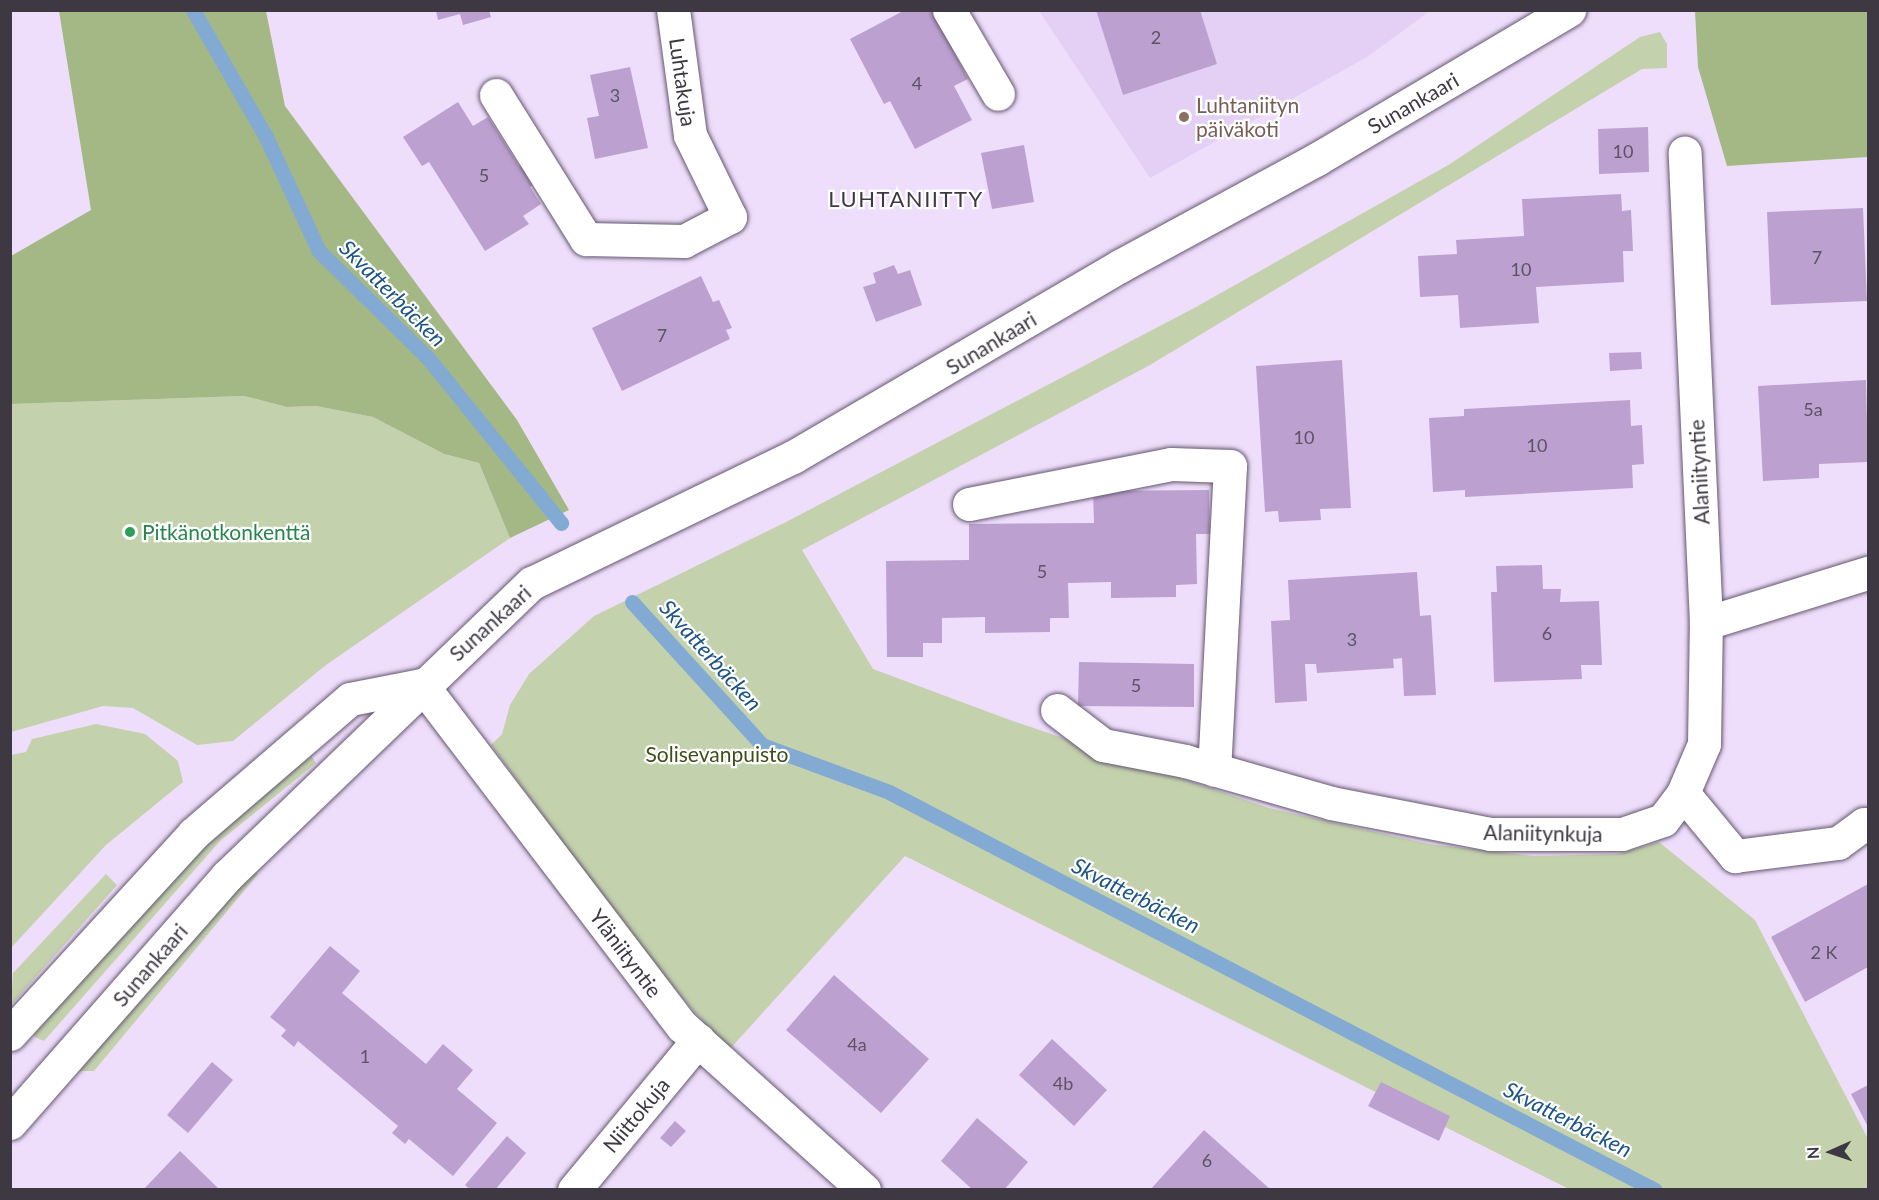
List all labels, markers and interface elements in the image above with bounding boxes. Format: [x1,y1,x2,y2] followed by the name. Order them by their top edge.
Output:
[1151,26,1161,48] house number: 2
[664,36,702,128] street label: Luhtakuja
[1363,67,1463,139] street label: Sunankaari
[912,72,922,94] house number: 4
[610,84,620,106] house number: 3
[1196,92,1299,142] place label: Luhtaniityn päiväkoti
[1177,110,1191,124] marker: Luhtaniityn päiväkoti
[1613,140,1633,162] house number: 10
[479,164,489,186] house number: 5
[828,186,984,212] district label: LUHTANIITTY
[334,234,452,352] water label: Skvatterbäcken
[1812,246,1822,268] house number: 7
[1511,258,1531,280] house number: 10
[941,306,1041,380] street label: Sunankaari
[657,324,667,346] house number: 7
[1803,398,1823,420] house number: 5a
[1684,419,1714,525] street label: Alaniityntie
[1294,426,1314,448] house number: 10
[1527,434,1547,456] house number: 10
[142,519,310,545] place label: Pitkänotkonkenttä
[123,525,137,539] marker: Pitkänotkonkenttä
[1037,560,1047,582] house number: 5
[444,580,536,666] street label: Sunankaari
[654,594,768,716] water label: Skvatterbäcken
[1542,622,1552,644] house number: 6
[1347,628,1357,650] house number: 3
[1131,674,1141,696] house number: 5
[646,741,788,767] park label: Solisevanpuisto
[1483,819,1603,847] street label: Alaniitynkuja
[1068,851,1204,939] water label: Skvatterbäcken
[585,904,667,1002] street label: Yläniityntie
[107,919,193,1011] street label: Sunankaari
[1811,941,1837,963] house number: 2 K
[847,1033,867,1055] house number: 4a
[360,1045,370,1067] house number: 1
[597,1072,675,1158] street label: Niittokuja
[1053,1072,1073,1094] house number: 4b
[1500,1075,1636,1163] water label: Skvatterbäcken
[1801,1122,1861,1182] north arrow
[1803,1146,1822,1160] text: N
[1202,1149,1212,1171] house number: 6

